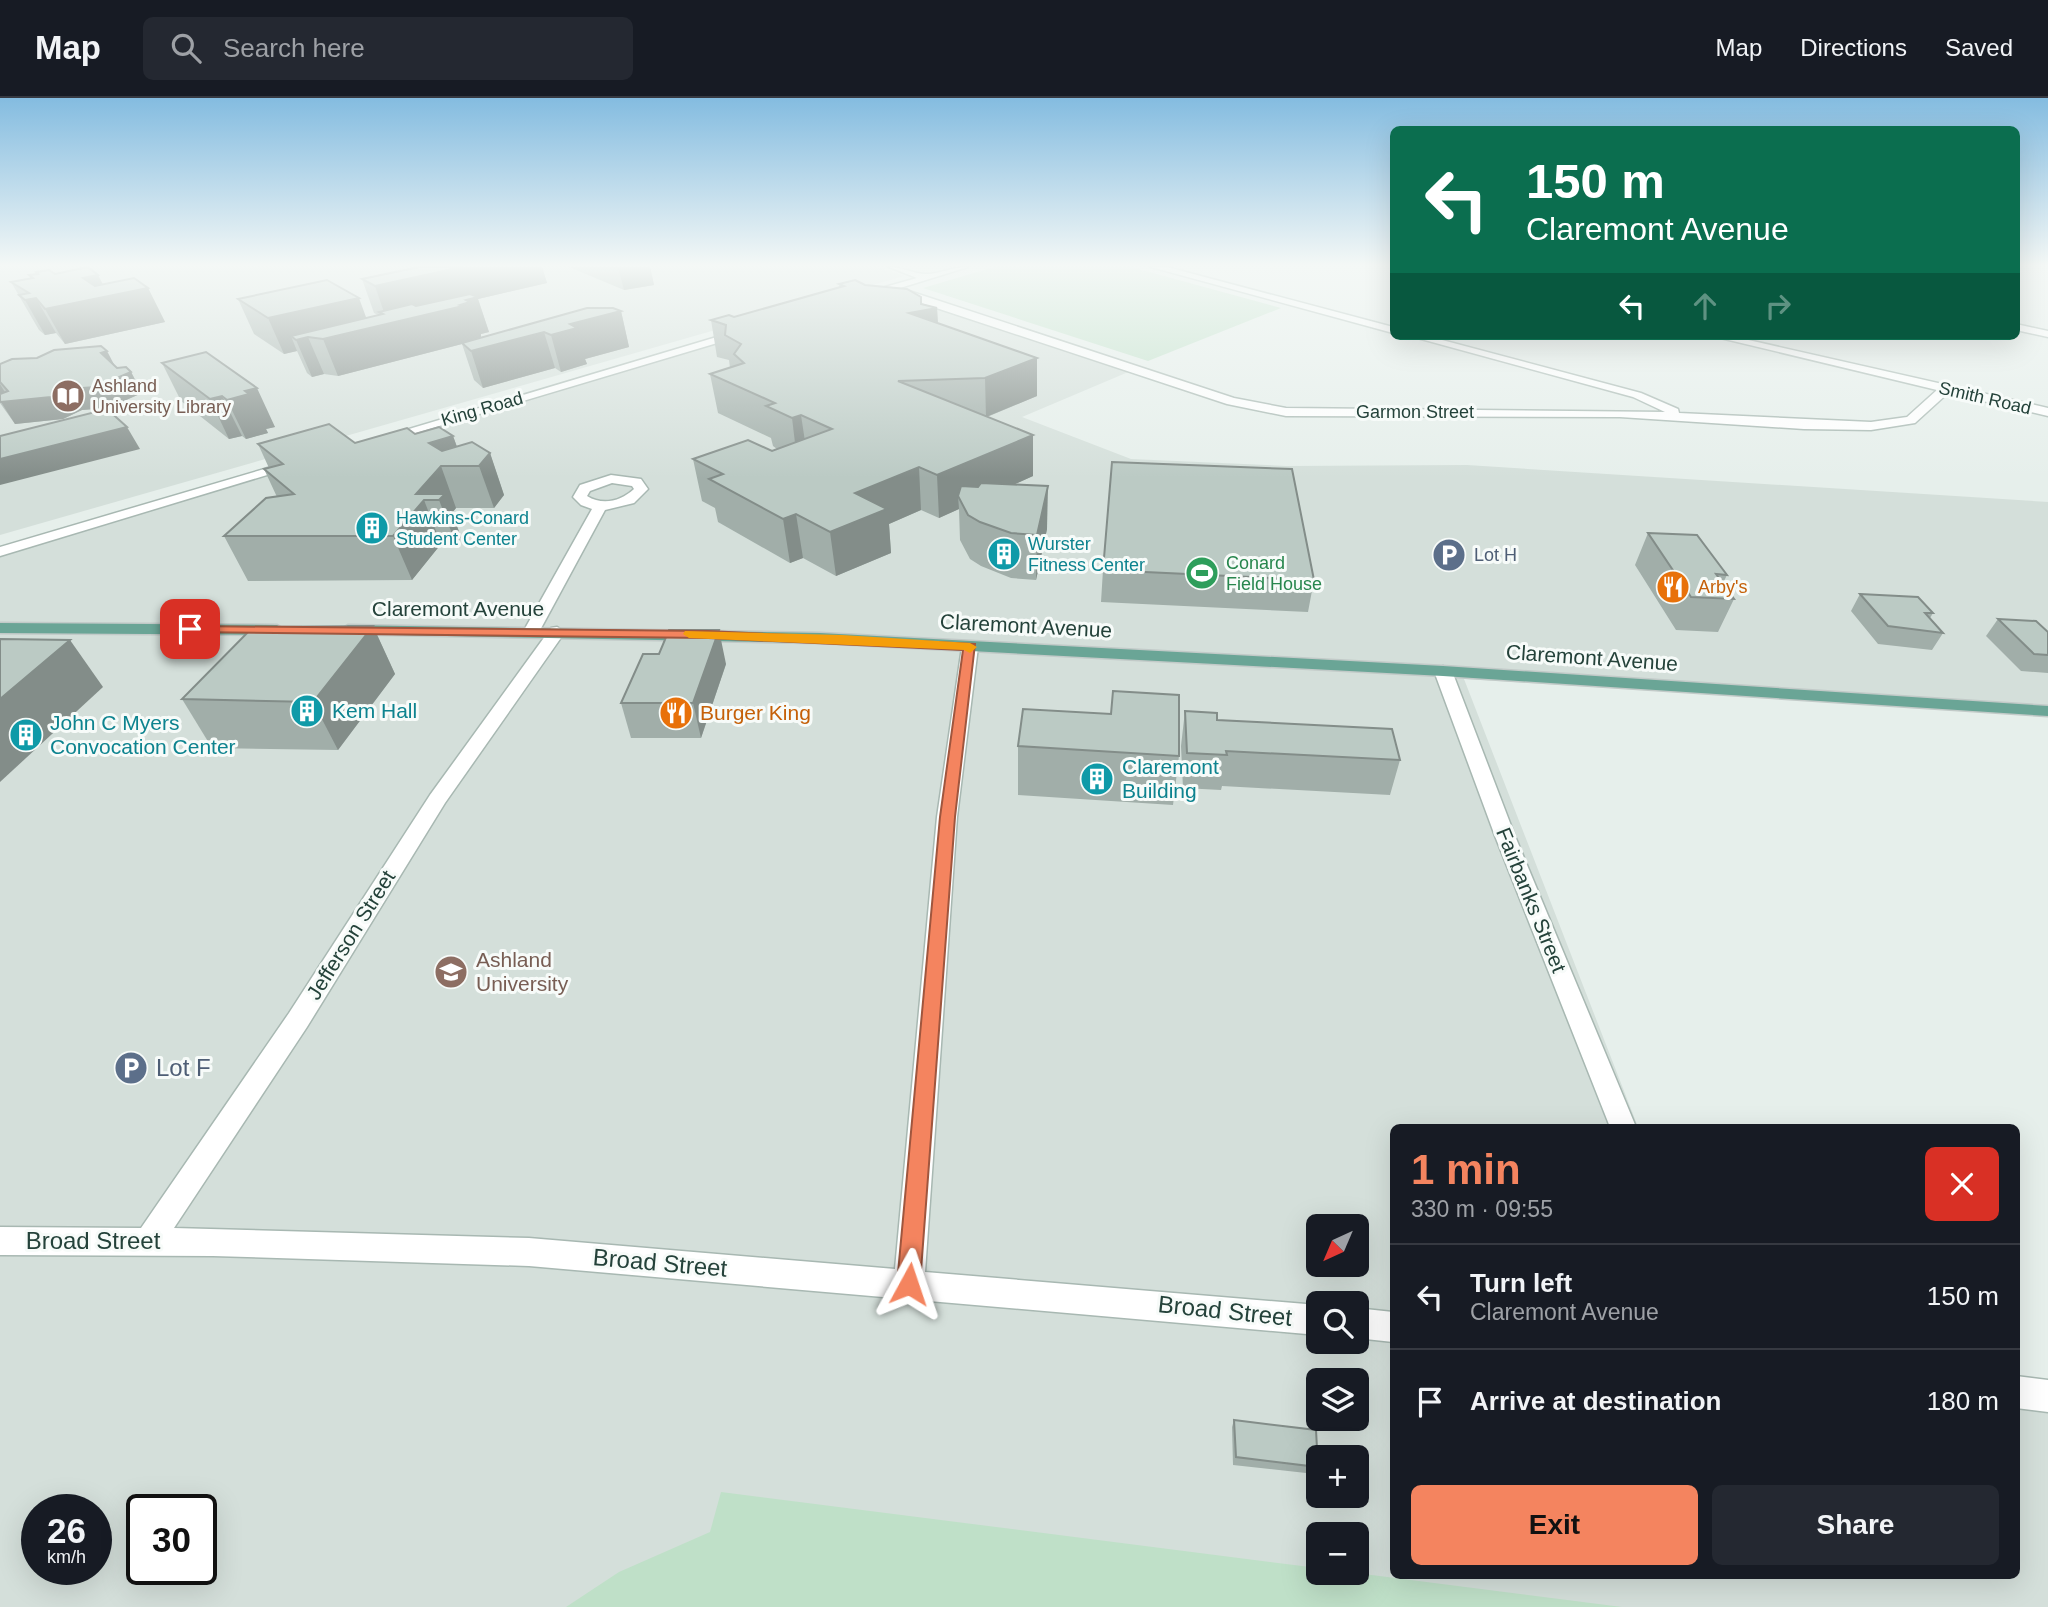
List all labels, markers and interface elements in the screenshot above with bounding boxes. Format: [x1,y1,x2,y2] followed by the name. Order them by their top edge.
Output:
[143,17,633,80] search box
[35,29,101,66] text: Map
[167,29,205,67] icon: search
[223,33,365,63] text: Search here
[1716,34,1762,61] text: Map
[1800,34,1907,61] text: Directions
[1945,34,2013,61] text: Saved
[1411,154,1502,245] icon: left
[1526,154,1665,208] text: 150 m
[1526,211,1789,247] text: Claremont Avenue
[1613,287,1651,325] icon: left
[1686,287,1724,325] icon: ahead
[1759,287,1797,325] icon: right
[92,376,231,417] place label: Ashland University Library
[49,377,87,415] library icon: Ashland University Library
[1937,378,2033,418] street label: Smith Road
[439,388,525,430] street label: King Road
[1356,402,1474,422] street label: Garmon Street
[396,508,529,549] place label: Hawkins-Conard Student Center
[353,509,391,547] building icon: Hawkins-Conard Student Center
[1028,534,1145,575] place label: Wurster Fitness Center
[985,535,1023,573] building icon: Wurster Fitness Center
[1430,536,1468,574] parking icon: Lot H
[1474,545,1517,565] place label: Lot H
[1226,553,1322,594] place label: Conard Field House
[1183,554,1221,592] sports icon: Conard Field House
[1654,568,1692,606] restaurant icon: Arby's
[1698,577,1747,597] place label: Arby's
[372,597,544,620] street label: Claremont Avenue
[160,599,220,659] pin
[171,610,209,648] icon: arrive
[939,610,1113,641] street label: Claremont Avenue
[1505,640,1679,675] street label: Claremont Avenue
[288,692,326,730] building icon: Kem Hall
[657,694,695,732] restaurant icon: Burger King
[332,699,417,722] place label: Kem Hall
[700,701,811,724] place label: Burger King
[50,711,236,758] place label: John C Myers Convocation Center
[7,716,45,754] building icon: John C Myers Convocation Center
[1122,755,1219,802] place label: Claremont Building
[1078,760,1116,798] building icon: Claremont Building
[1492,824,1571,976] street label: Fairbanks Street
[302,866,400,1004] street label: Jefferson Street
[476,948,569,995] place label: Ashland University
[432,953,470,991] school or university icon: Ashland University
[112,1049,150,1087] parking icon: Lot F
[156,1054,211,1081] place label: Lot F
[1411,1146,1521,1193] text: 1 min
[1925,1147,1999,1221] button: close
[1411,1196,1553,1222] text: 330 m · 09:55
[1306,1214,1368,1278] north arrow
[1306,1214,1369,1585] map controls
[26,1227,161,1254] street label: Broad Street
[592,1243,729,1282] street label: Broad Street
[872,1247,946,1321] position arrow
[1470,1268,1572,1298] text: Turn left
[1411,1278,1449,1316] icon: left
[1927,1281,1999,1311] text: 150 m
[1157,1290,1294,1331] street label: Broad Street
[1306,1291,1369,1354] button: search
[1470,1299,1659,1325] text: Claremont Avenue
[1306,1368,1369,1431] button: layers
[1411,1383,1449,1421] icon: arrive
[1470,1386,1721,1416] text: Arrive at destination
[1927,1386,1999,1416] text: 180 m
[1306,1445,1369,1508] button: +
[1411,1485,1698,1565] button: Exit
[1712,1485,1999,1565] button: Share
[126,1494,217,1585] speed limit sign: 30
[47,1511,86,1550] text: 26
[1306,1522,1369,1585] button: −
[47,1547,86,1567] text: km/h

